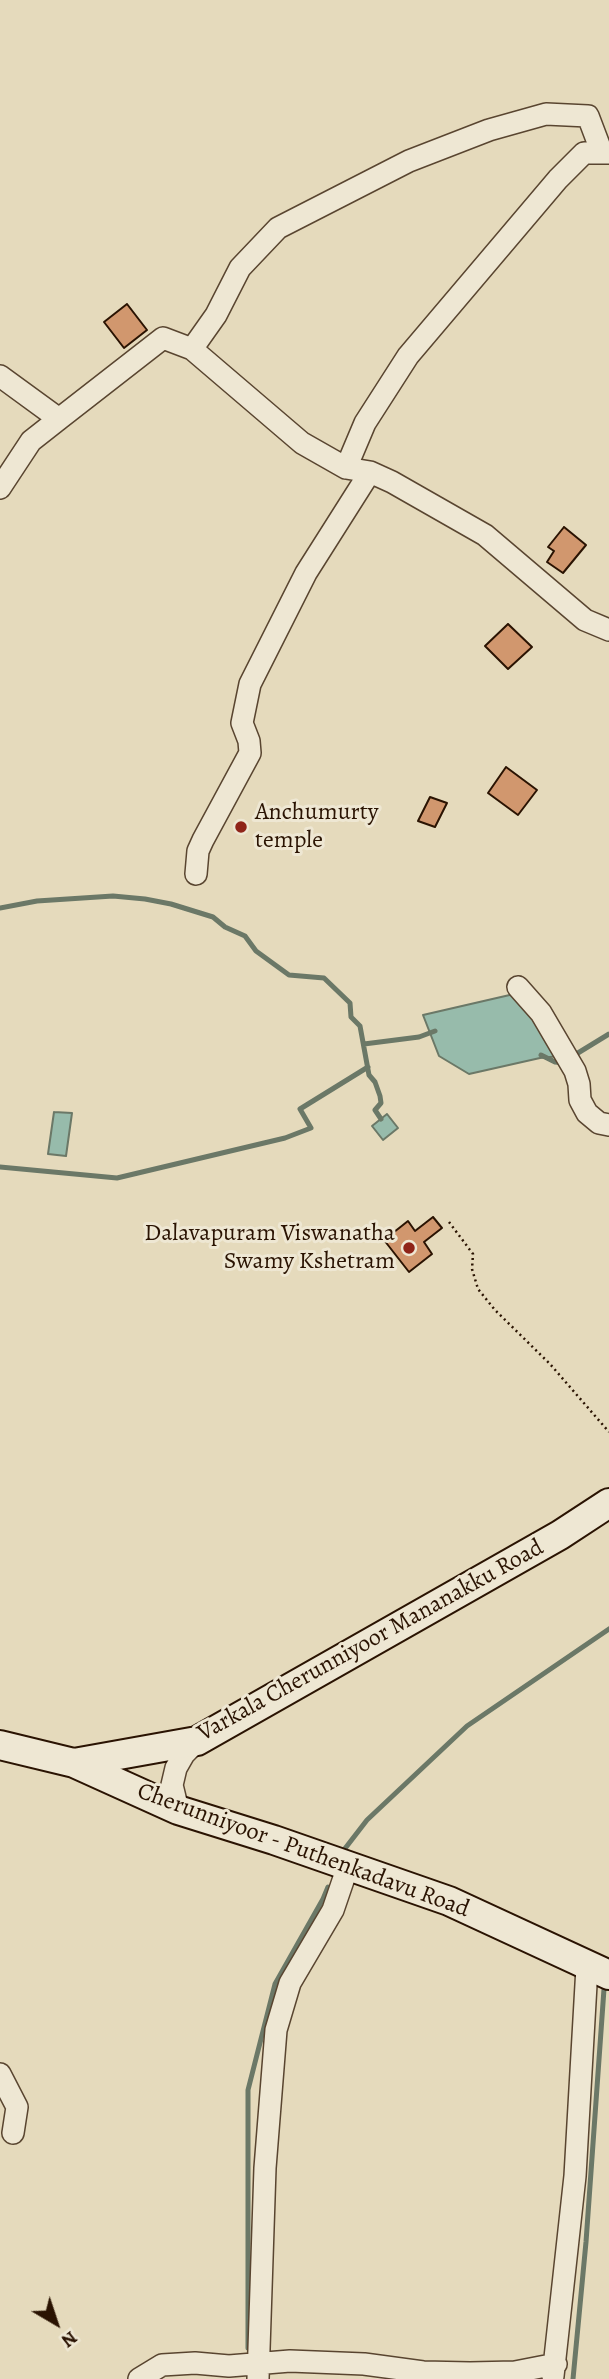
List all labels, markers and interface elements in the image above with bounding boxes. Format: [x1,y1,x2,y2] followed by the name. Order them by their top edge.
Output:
[255,799,378,855] place label: Anchumurty temple
[233,819,249,835] marker: Anchumurty temple
[144,1220,395,1276] place label: Dalavapuram Viswanatha Swamy Kshetram
[401,1240,417,1256] marker: Dalavapuram Viswanatha Swamy Kshetram
[193,1534,549,1748] street label: Varkala Cherunniyoor Mananakku Road
[133,1777,473,1925] street label: Cherunniyoor - Puthenkadavu Road
[21,2288,91,2358] north arrow
[56,2325,83,2354] text: N

